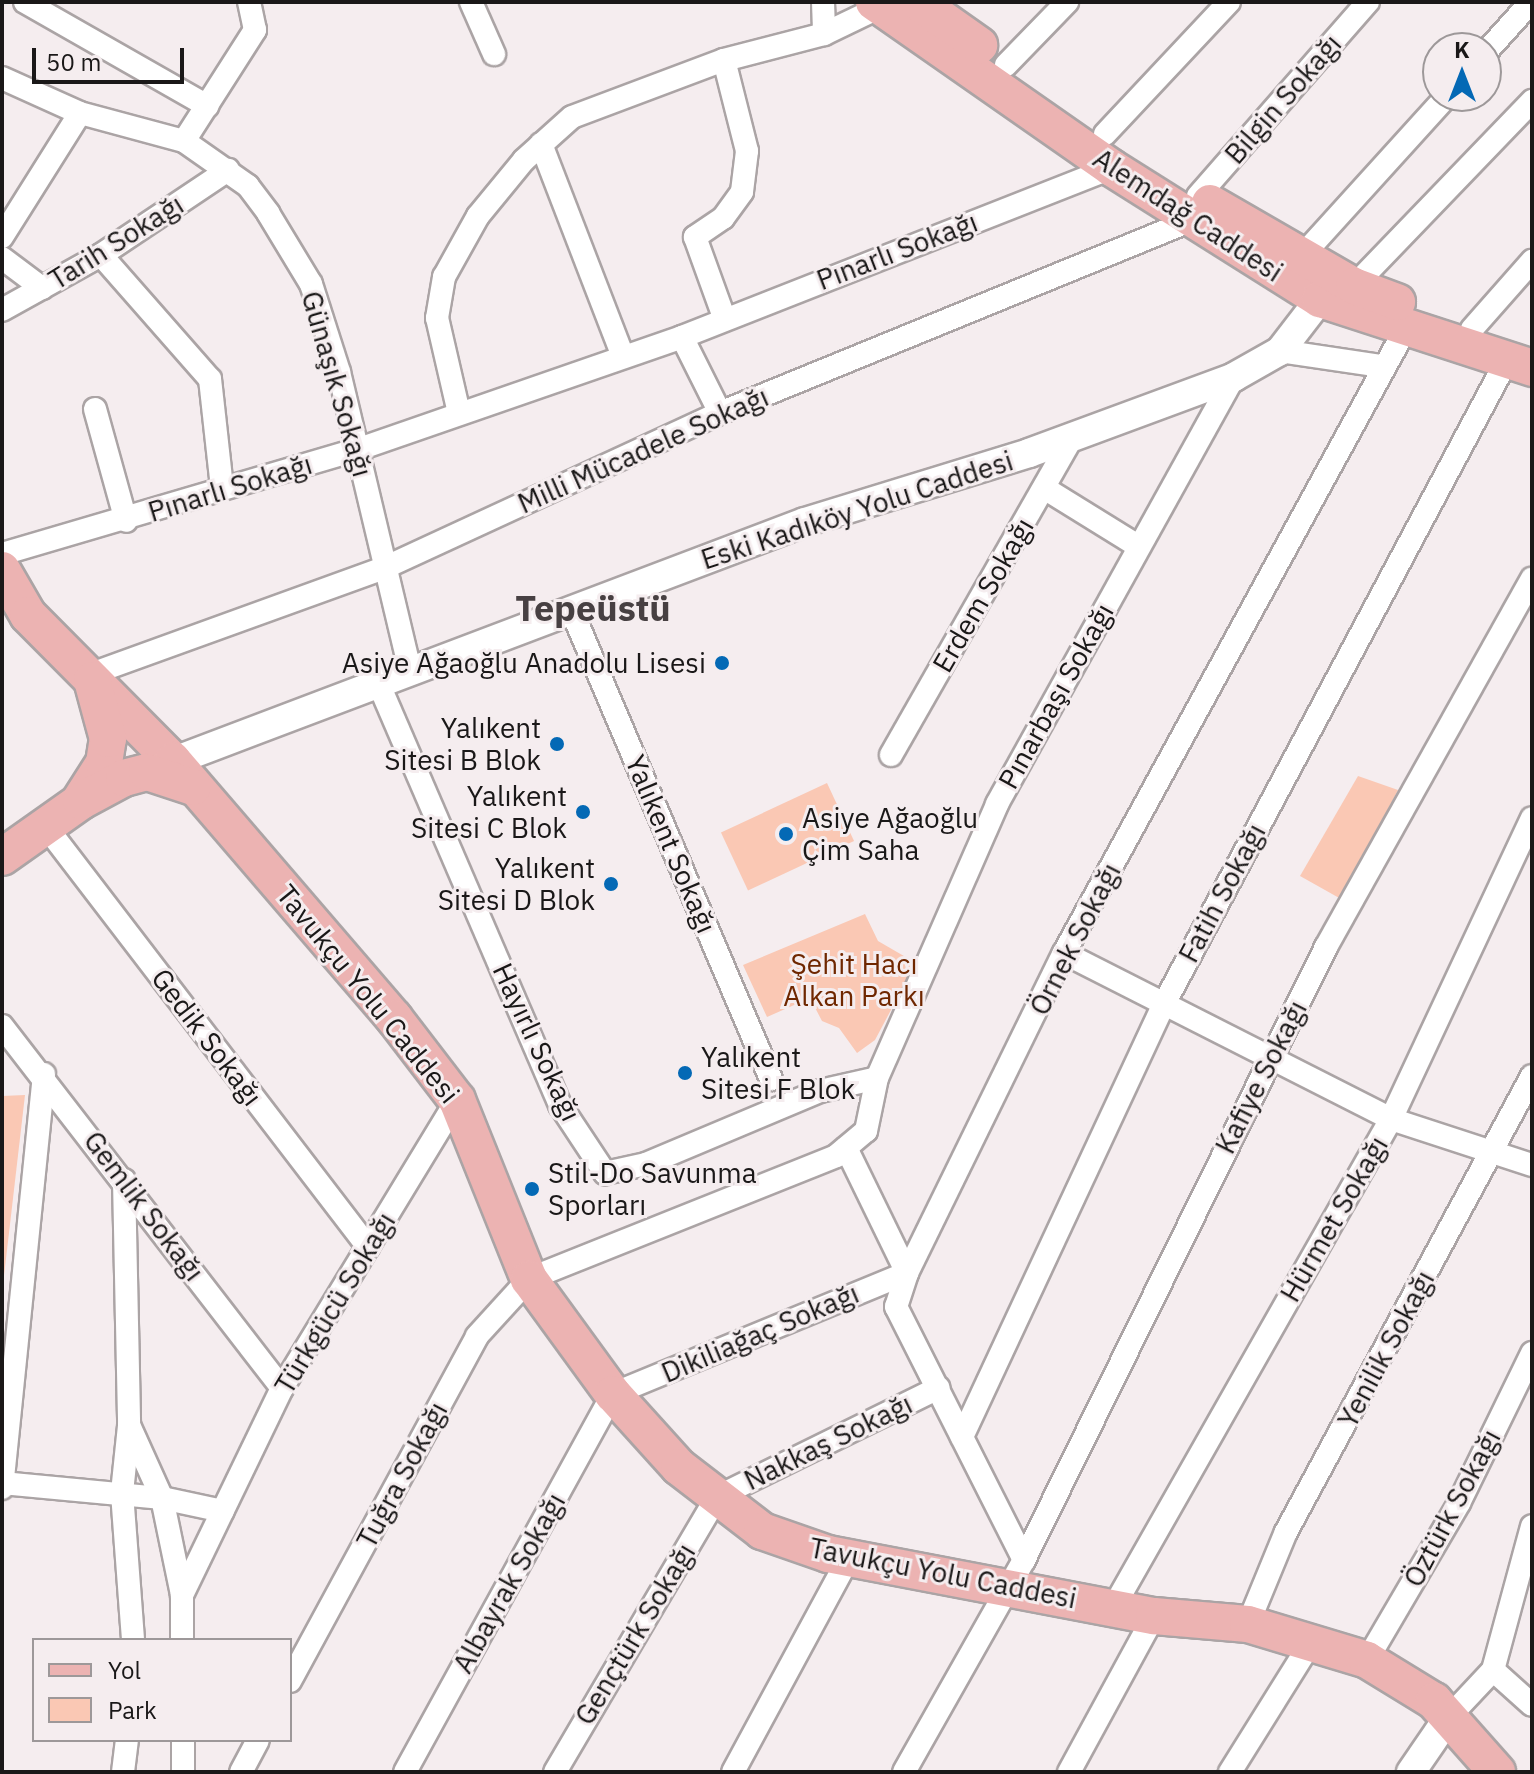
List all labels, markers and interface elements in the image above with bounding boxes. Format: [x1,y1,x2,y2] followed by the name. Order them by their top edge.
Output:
[1218,27,1348,171] street label: Bilgin Sokağı
[36,32,188,82] scale bar
[1422,32,1502,112] north arrow
[1454,35,1470,64] text: K
[46,46,101,78] text: 50 m
[1087,141,1289,289] street label: Alemdağ Caddesi
[43,187,189,297] street label: Tarih Sokağı
[812,205,982,297] street label: Pınarlı Sokağı
[294,287,380,481] street label: Günaşık Sokağı
[513,380,773,520] street label: Milli Mücadele Sokağı
[697,444,1017,576] street label: Eski Kadıköy Yolu Caddesi
[144,447,316,529] street label: Pınarlı Sokağı
[925,512,1041,678] street label: Erdem Sokağı
[515,586,671,630] district label: Tepeüstü
[991,597,1121,795] street label: Pınarbaşı Sokağı
[342,646,706,680] place label: Asiye Ağaoğlu Anadolu Lisesi
[713,654,731,672] marker: Asiye Ağaoğlu Anadolu Lisesi
[384,711,541,777] place label: Yalıkent Sitesi B Blok
[548,735,566,753] marker: Yalıkent Sitesi B Blok
[618,750,724,938] street label: Yalıkent Sokağı
[411,779,567,845] place label: Yalıkent Sitesi C Blok
[802,801,978,867] place label: Asiye Ağaoğlu Çim Saha
[574,803,592,821] marker: Yalıkent Sitesi C Blok
[1171,818,1273,968] street label: Fatih Sokağı
[777,825,795,843] marker: Asiye Ağaoğlu Çim Saha
[438,851,595,917] place label: Yalıkent Sitesi D Blok
[1022,857,1128,1021] street label: Örnek Sokağı
[602,875,620,893] marker: Yalıkent Sitesi D Blok
[270,878,466,1110] street label: Tavukçu Yolu Caddesi
[783,947,925,1013] park label: Şehit Hacı Alkan Parkı
[486,958,588,1126] street label: Hayırlı Sokağı
[145,962,269,1112] street label: Gedik Sokağı
[1208,995,1314,1159] street label: Kafiye Sokağı
[701,1040,855,1106] place label: Yalıkent Sitesi F Blok
[676,1064,694,1082] marker: Yalıkent Sitesi F Blok
[77,1125,211,1287] street label: Gemlik Sokağı
[1273,1130,1395,1308] street label: Hürmet Sokağı
[548,1156,757,1222] place label: Stil-Do Savunma Sporları
[523,1180,541,1198] marker: Stil-Do Savunma Sporları
[268,1206,402,1400] street label: Türkgücü Sokağı
[1331,1265,1441,1433] street label: Yenilik Sokağı
[656,1276,864,1390] street label: Dikiliağaç Sokağı
[739,1387,917,1497] street label: Nakkaş Sokağı
[349,1396,455,1554] street label: Tuğra Sokağı
[1396,1423,1508,1593] street label: Öztürk Sokağı
[446,1487,572,1679] street label: Albayrak Sokağı
[807,1531,1079,1615] street label: Tavukçu Yolu Caddesi
[568,1537,702,1731] street label: Gençtürk Sokağı
[32,1638,292,1742] legend
[108,1654,141,1686] text: Yol
[108,1694,157,1726] text: Park

